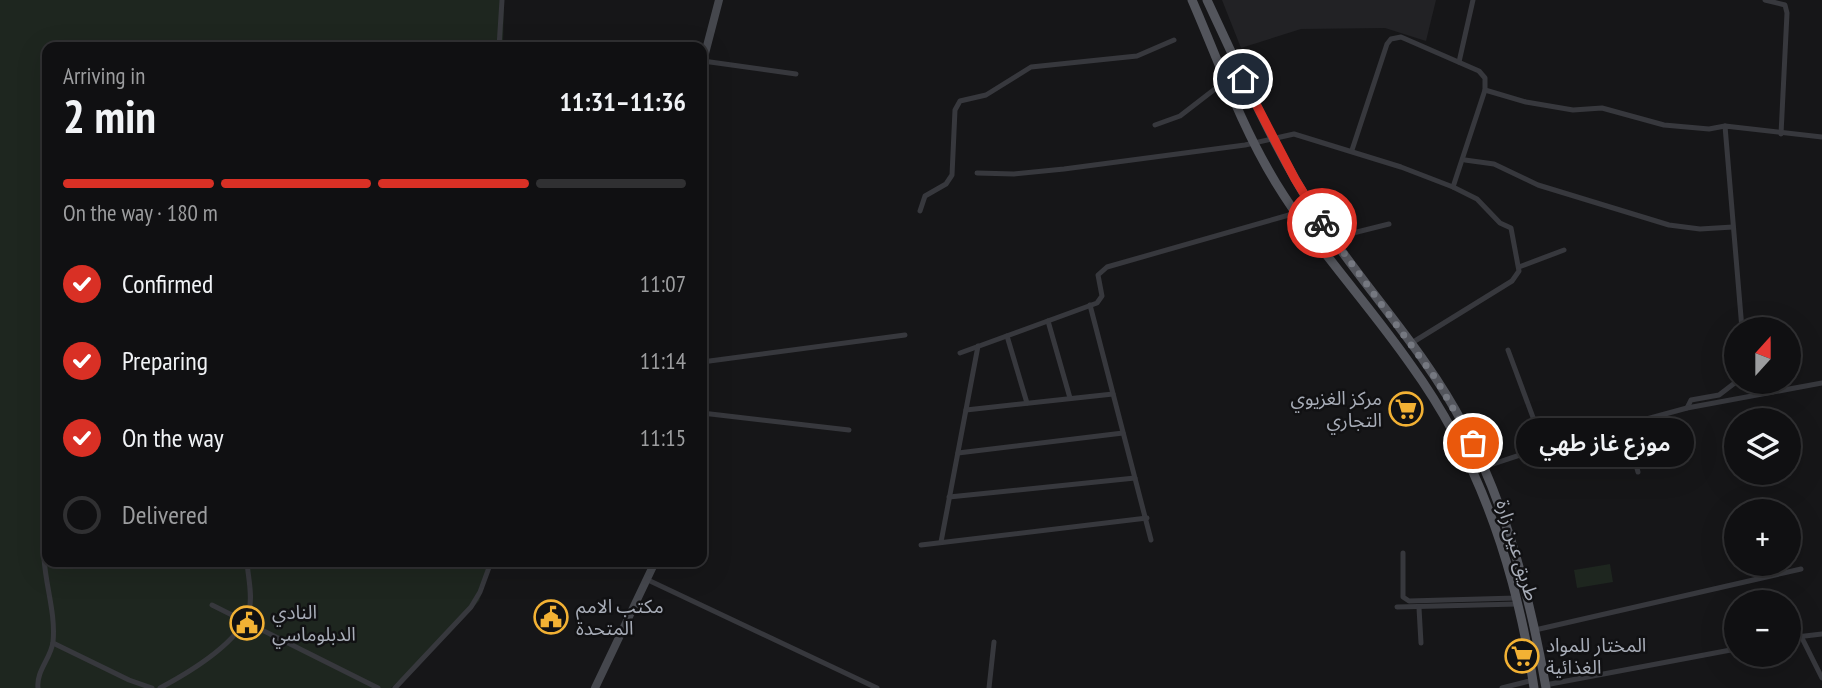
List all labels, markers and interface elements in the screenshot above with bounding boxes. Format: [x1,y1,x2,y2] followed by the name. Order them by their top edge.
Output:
[1213,49,1273,109] pin
[1224,60,1262,98] icon: home
[63,61,145,90] text: Arriving in
[559,85,686,118] text: 11:31–11:36
[63,86,156,146] text: 2 min
[1287,188,1357,258] courier
[63,198,218,227] text: On the way · 180 m
[1303,204,1341,242] icon: bike
[63,265,101,303] icon: check
[122,267,213,300] text: Confirmed
[640,269,686,298] text: 11:07
[1724,317,1801,394] north arrow
[1724,317,1801,667] map controls
[63,342,101,380] icon: check
[122,344,208,377] text: Preparing
[640,346,686,375] text: 11:14
[1290,386,1382,435] place label: مركز الغزيوي التجاري
[1387,390,1425,428] supermarket icon: مركز الغزيوي التجاري
[1724,408,1801,485] button: layers
[1443,413,1503,473] pin
[1515,418,1694,467] callout: موزع غاز طهي
[63,419,101,457] icon: check
[122,421,224,454] text: On the way
[640,423,686,452] text: 11:15
[1454,424,1492,462] icon: bag
[1539,428,1671,457] text: موزع غاز طهي
[1491,497,1545,604] street label: طريق عين زارة
[122,498,208,531] text: Delivered
[1724,499,1801,576] button: +
[1724,590,1801,667] button: −
[576,594,664,640] place label: مكتب الامم المتحدة
[532,598,570,636] public building icon: مكتب الامم المتحدة
[272,600,356,649] place label: النادي الدبلوماسي
[228,604,266,642] public building icon: النادي الدبلوماسي
[1546,633,1646,679] place label: المختار للمواد الغذائية
[1503,637,1541,675] supermarket icon: المختار للمواد الغذائية

